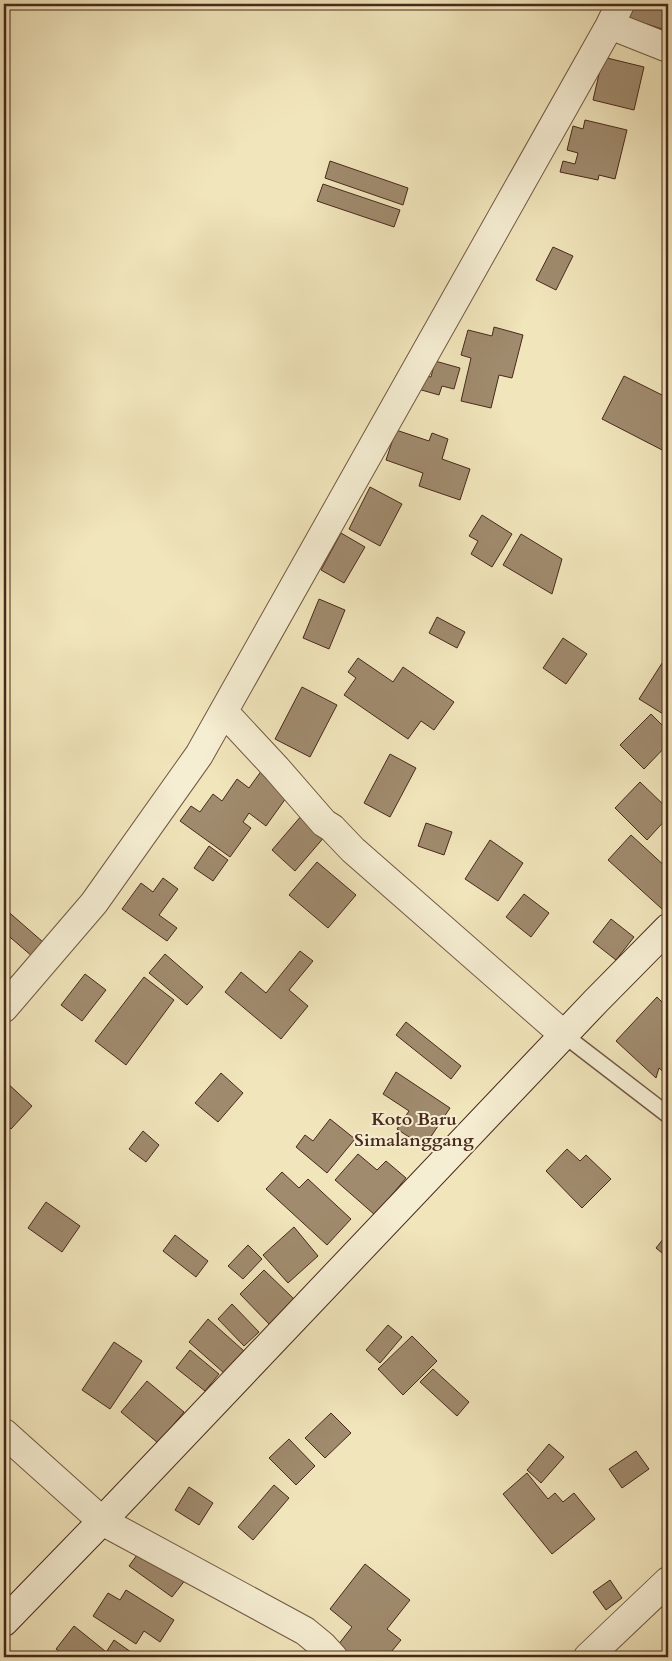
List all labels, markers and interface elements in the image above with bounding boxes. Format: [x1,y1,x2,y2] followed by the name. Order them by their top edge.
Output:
[354,1107,474,1153] district label: Koto Baru Simalanggang

